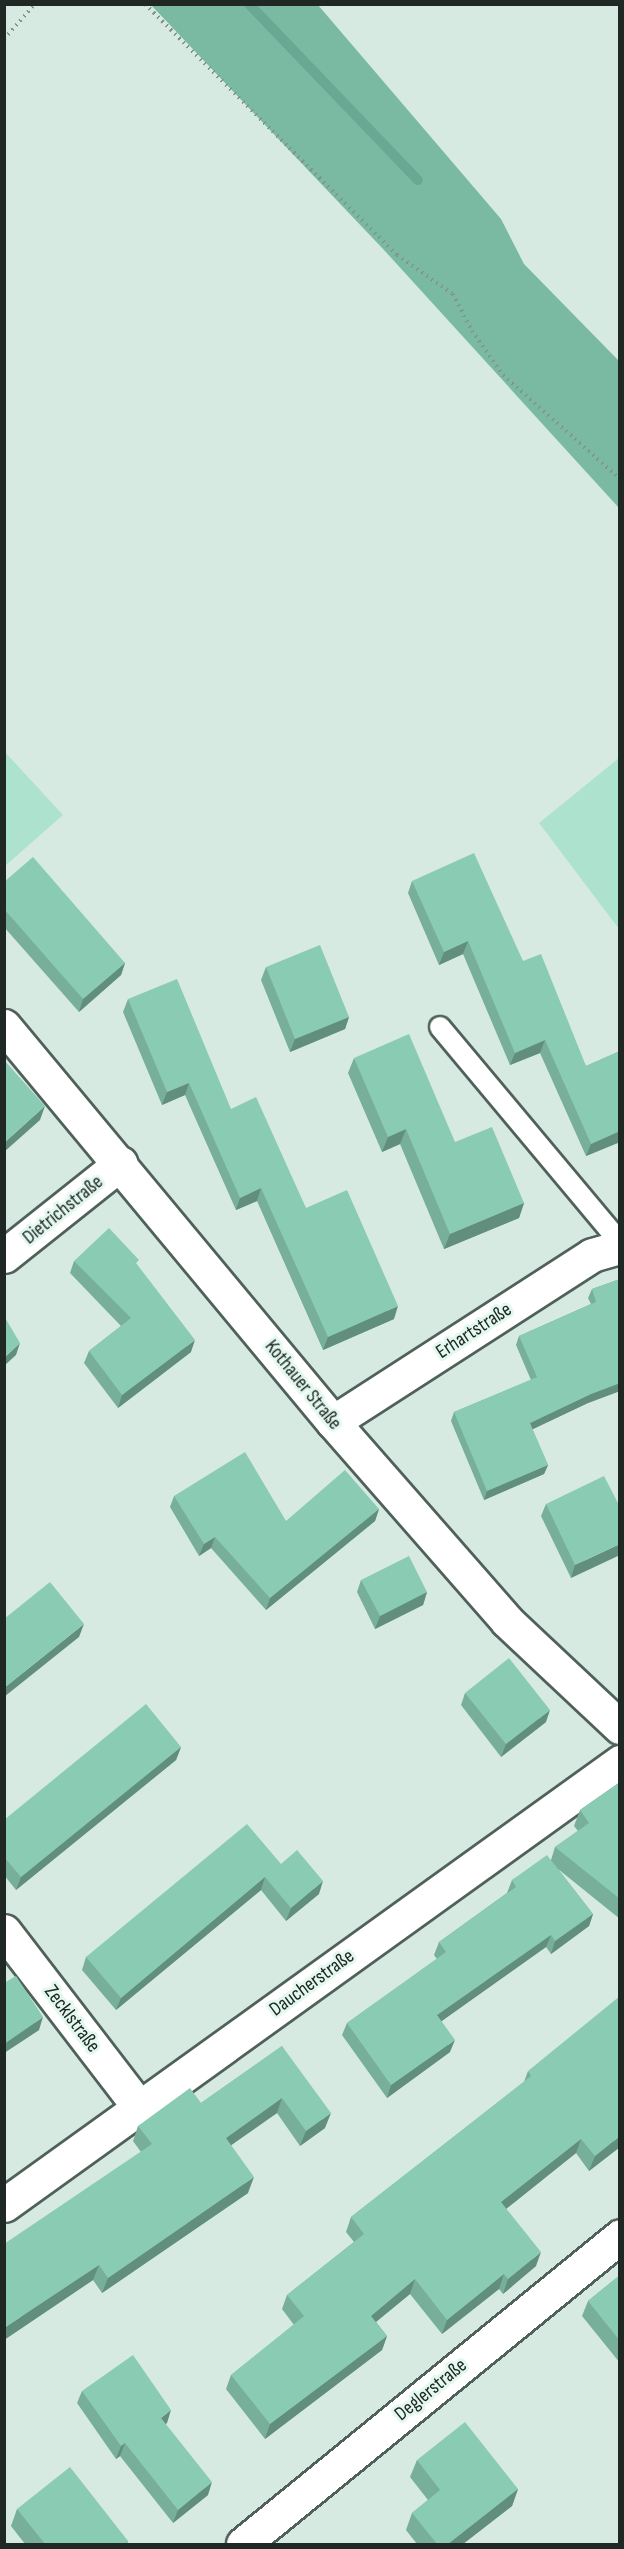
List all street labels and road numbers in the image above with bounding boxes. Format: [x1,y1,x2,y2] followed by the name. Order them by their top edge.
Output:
[18,1170,108,1250] street label: Dietrichstraße
[432,1298,516,1364] street label: Erhartstraße
[259,1335,347,1435] street label: Kothauer Straße
[265,1944,359,2022] street label: Daucherstraße
[39,1981,105,2057] street label: Zecklstraße
[390,2354,472,2426] street label: Deglerstraße

